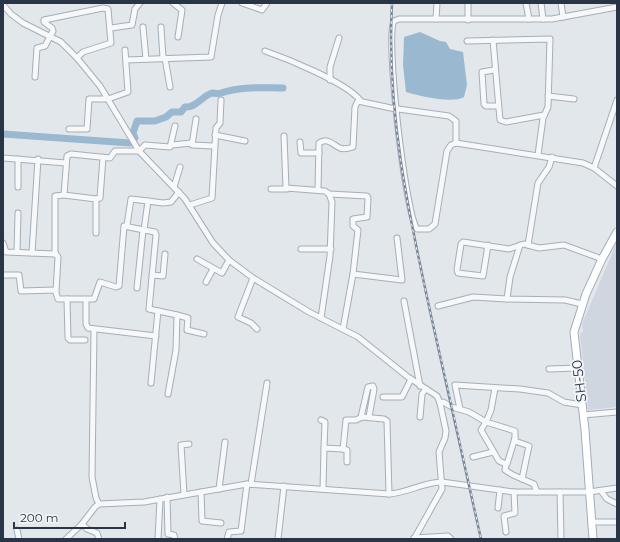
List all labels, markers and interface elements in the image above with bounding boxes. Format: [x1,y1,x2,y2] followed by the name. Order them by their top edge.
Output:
[567,359,591,403] street label: SH-50
[14,504,125,530] scale bar
[20,510,59,525] text: 200 m

